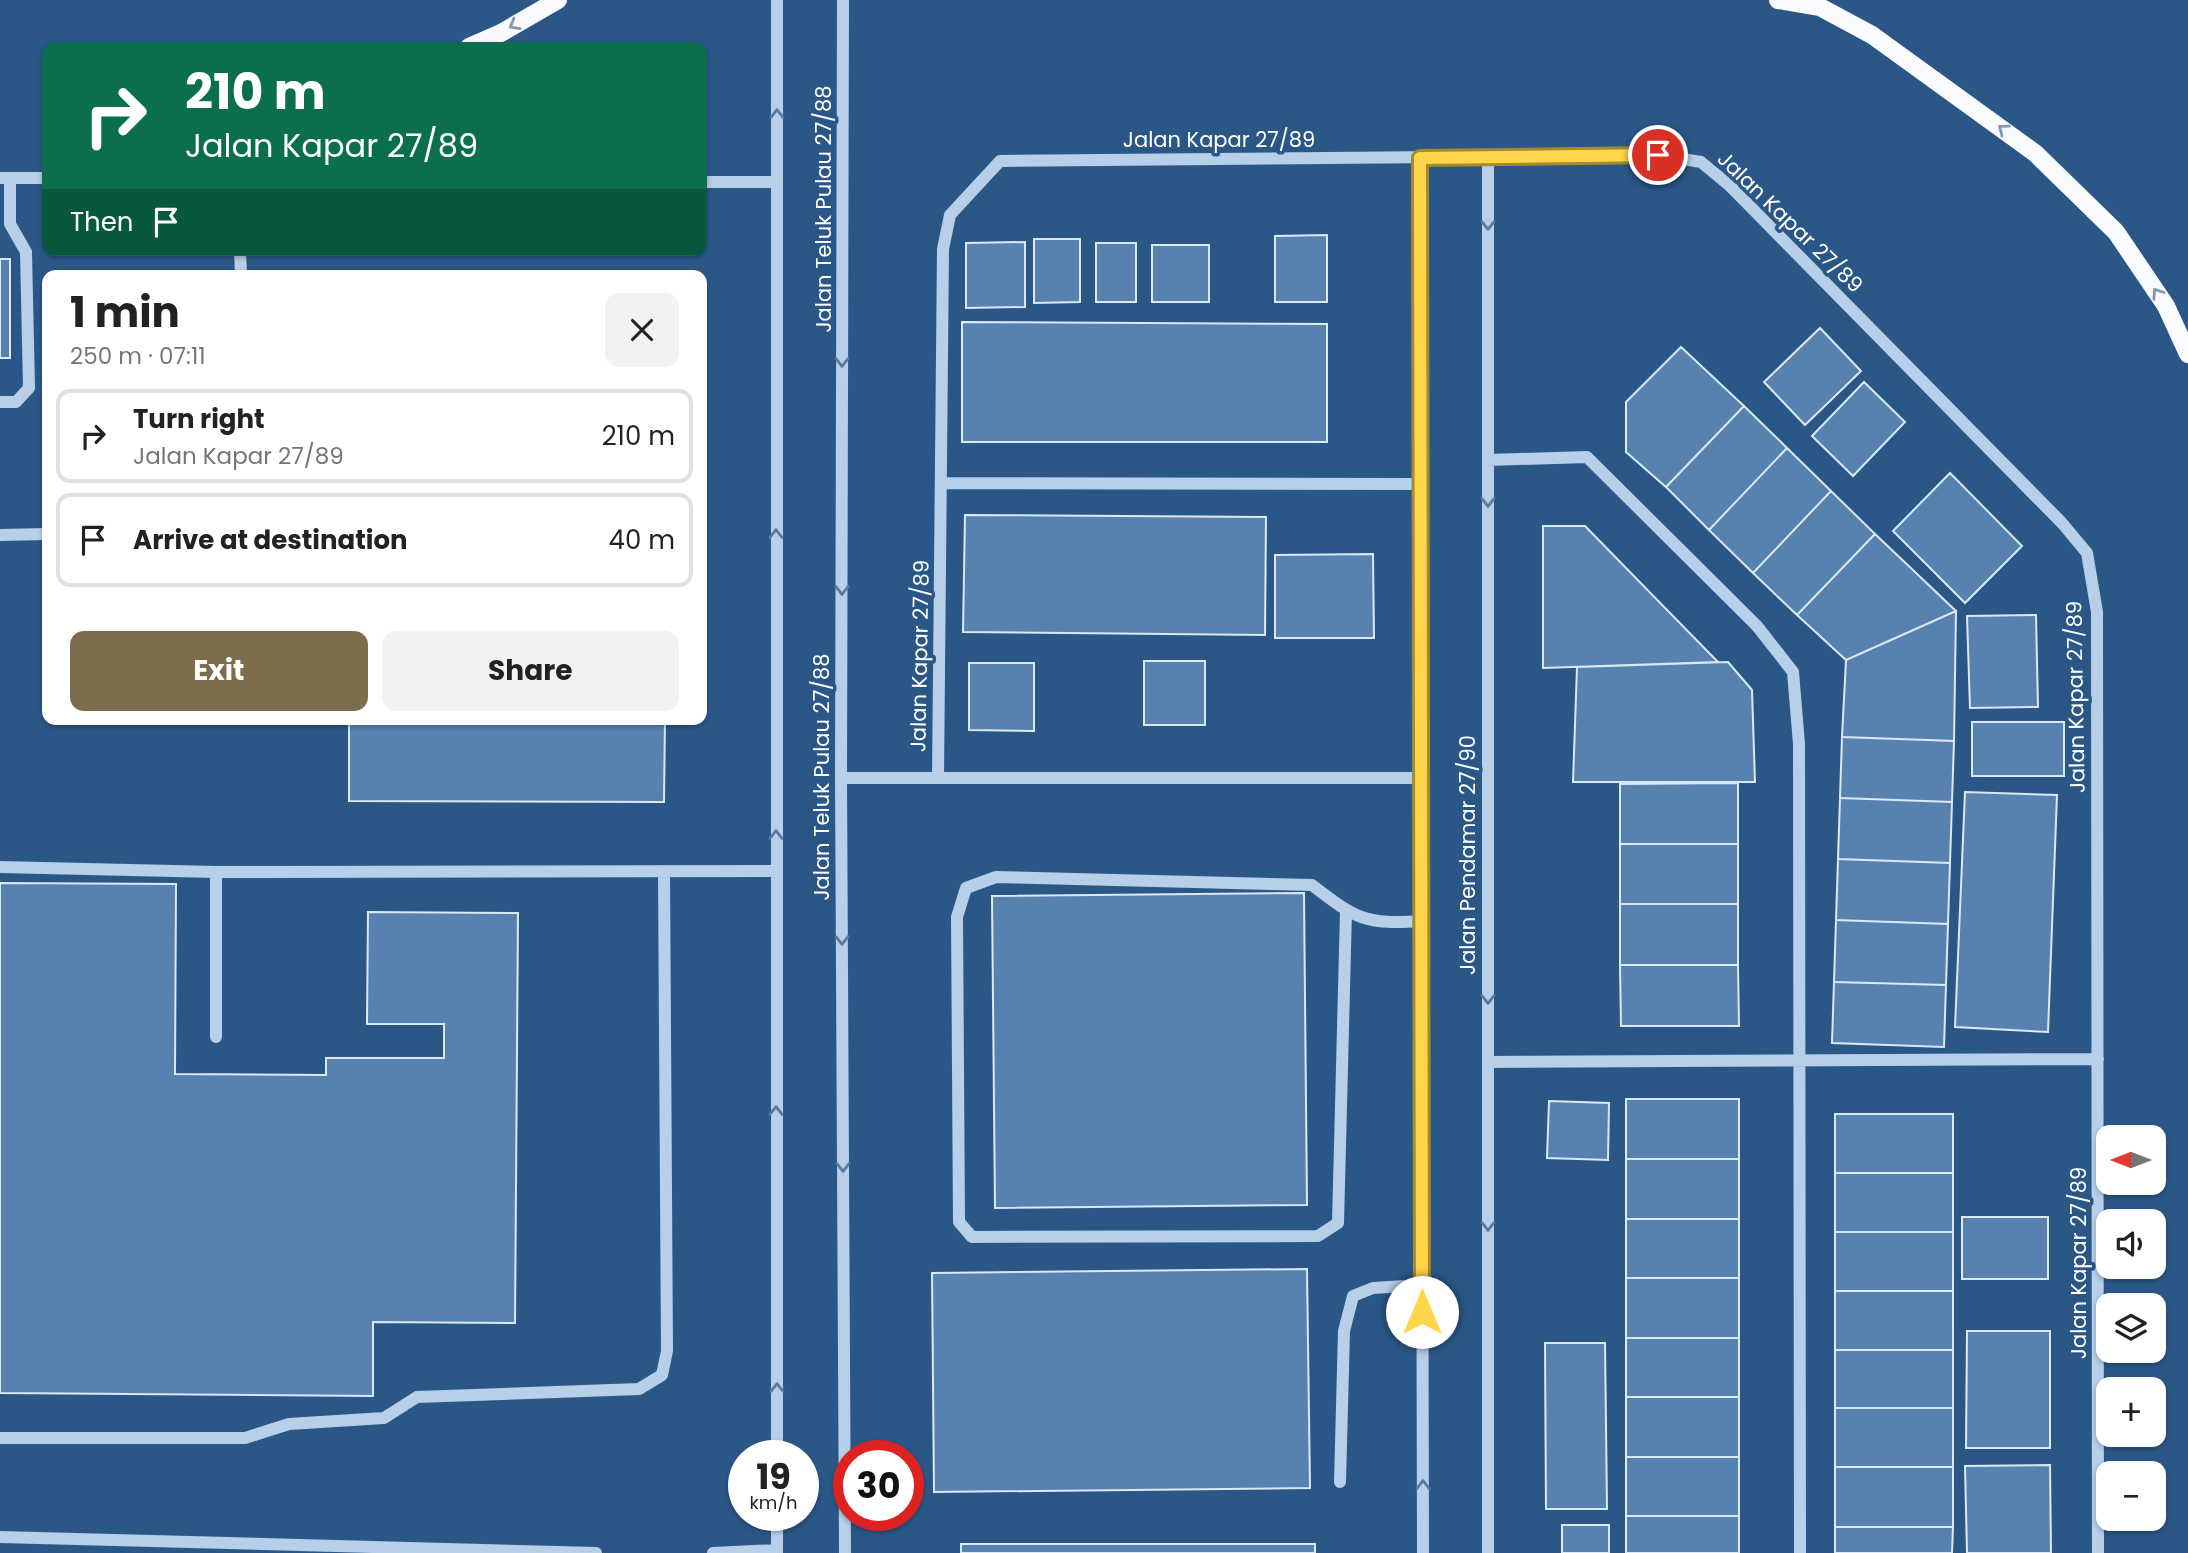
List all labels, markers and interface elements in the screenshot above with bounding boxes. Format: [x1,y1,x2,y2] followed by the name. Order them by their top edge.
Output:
[509,17,522,30] one-way arrow
[185,58,326,126] text: 210 m
[70,70,161,161] icon: right
[809,85,838,333] street label: Jalan Teluk Pulau 27/88
[769,108,785,118] one-way arrow
[185,123,478,168] text: Jalan Kapar 27/89
[1998,124,2011,137] one-way arrow
[1123,125,1315,154] street label: Jalan Kapar 27/89
[1628,125,1688,185] pin
[1639,136,1677,174] icon: arrive
[1711,144,1870,299] street label: Jalan Kapar 27/89
[147,203,185,241] icon: arrive
[70,204,133,240] text: Then
[1480,220,1496,231] one-way arrow
[70,283,180,342] text: 1 min
[2152,288,2165,301] one-way arrow
[605,293,679,367] button: close
[70,340,206,372] text: 250 m · 07:11
[834,357,850,368] one-way arrow
[133,401,265,437] text: Turn right
[74,417,112,455] icon: right
[602,418,675,454] text: 210 m
[133,440,344,472] text: Jalan Kapar 27/89
[1480,497,1496,507] one-way arrow
[74,521,112,559] icon: arrive
[133,522,408,558] text: Arrive at destination
[609,522,675,558] text: 40 m
[768,528,784,539] one-way arrow
[903,560,936,752] street label: Jalan Kapar 27/89
[834,585,850,595] one-way arrow
[2059,601,2092,793] street label: Jalan Kapar 27/89
[70,631,368,711] button: Exit
[382,631,679,711] button: Share
[807,653,836,901] street label: Jalan Teluk Pulau 27/88
[1453,735,1482,975] street label: Jalan Pendamar 27/90
[768,829,784,840] one-way arrow
[834,935,850,945] one-way arrow
[1480,994,1496,1004] one-way arrow
[768,1106,784,1116] one-way arrow
[2096,1125,2166,1195] north arrow
[2096,1125,2166,1531] map controls
[835,1162,851,1173] one-way arrow
[2064,1167,2093,1359] street label: Jalan Kapar 27/89
[2096,1209,2166,1279] button: sound
[1480,1221,1496,1232] one-way arrow
[1385,1275,1459,1349] position arrow
[2096,1293,2166,1363] button: layers
[2096,1377,2166,1447] button: +
[769,1382,785,1393] one-way arrow
[833,1440,924,1531] speed limit sign: 30
[756,1452,791,1501] text: 19
[2096,1461,2166,1531] button: −
[1415,1479,1431,1490] one-way arrow
[750,1490,797,1515] text: km/h

